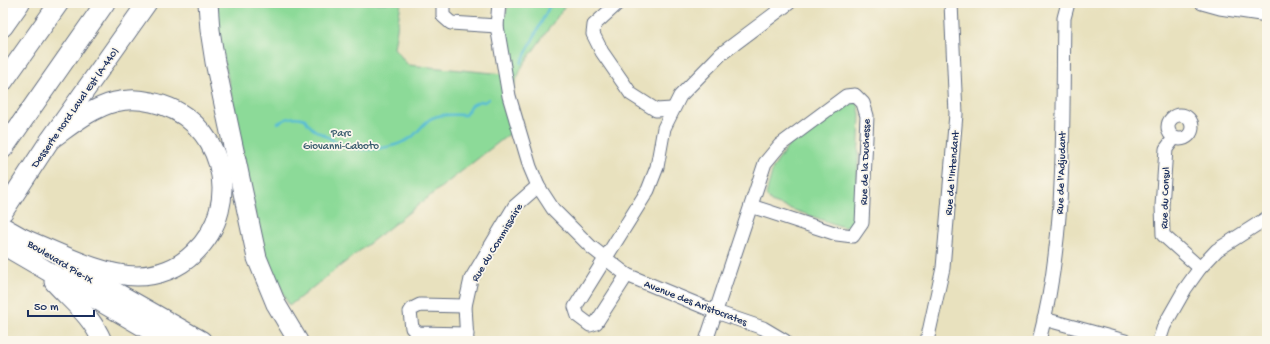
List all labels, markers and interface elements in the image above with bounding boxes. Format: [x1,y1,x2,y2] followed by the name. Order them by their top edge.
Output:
[29,46,122,171] street label: Desserte nord Laval Est (A-440)
[858,118,874,206] street label: Rue de la Duchesse
[303,128,379,153] park label: Parc Giovanni-Caboto
[943,129,963,216] street label: Rue de l'Intendant
[1055,130,1069,215] street label: Rue de l'Adjudant
[1159,166,1173,229] street label: Rue du Consul
[470,201,526,284] street label: Rue du Commissaire
[24,238,96,288] street label: Boulevard Pie-IX
[642,279,749,329] street label: Avenue des Aristocrates
[28,292,94,318] scale bar
[34,301,59,315] text: 50 m

